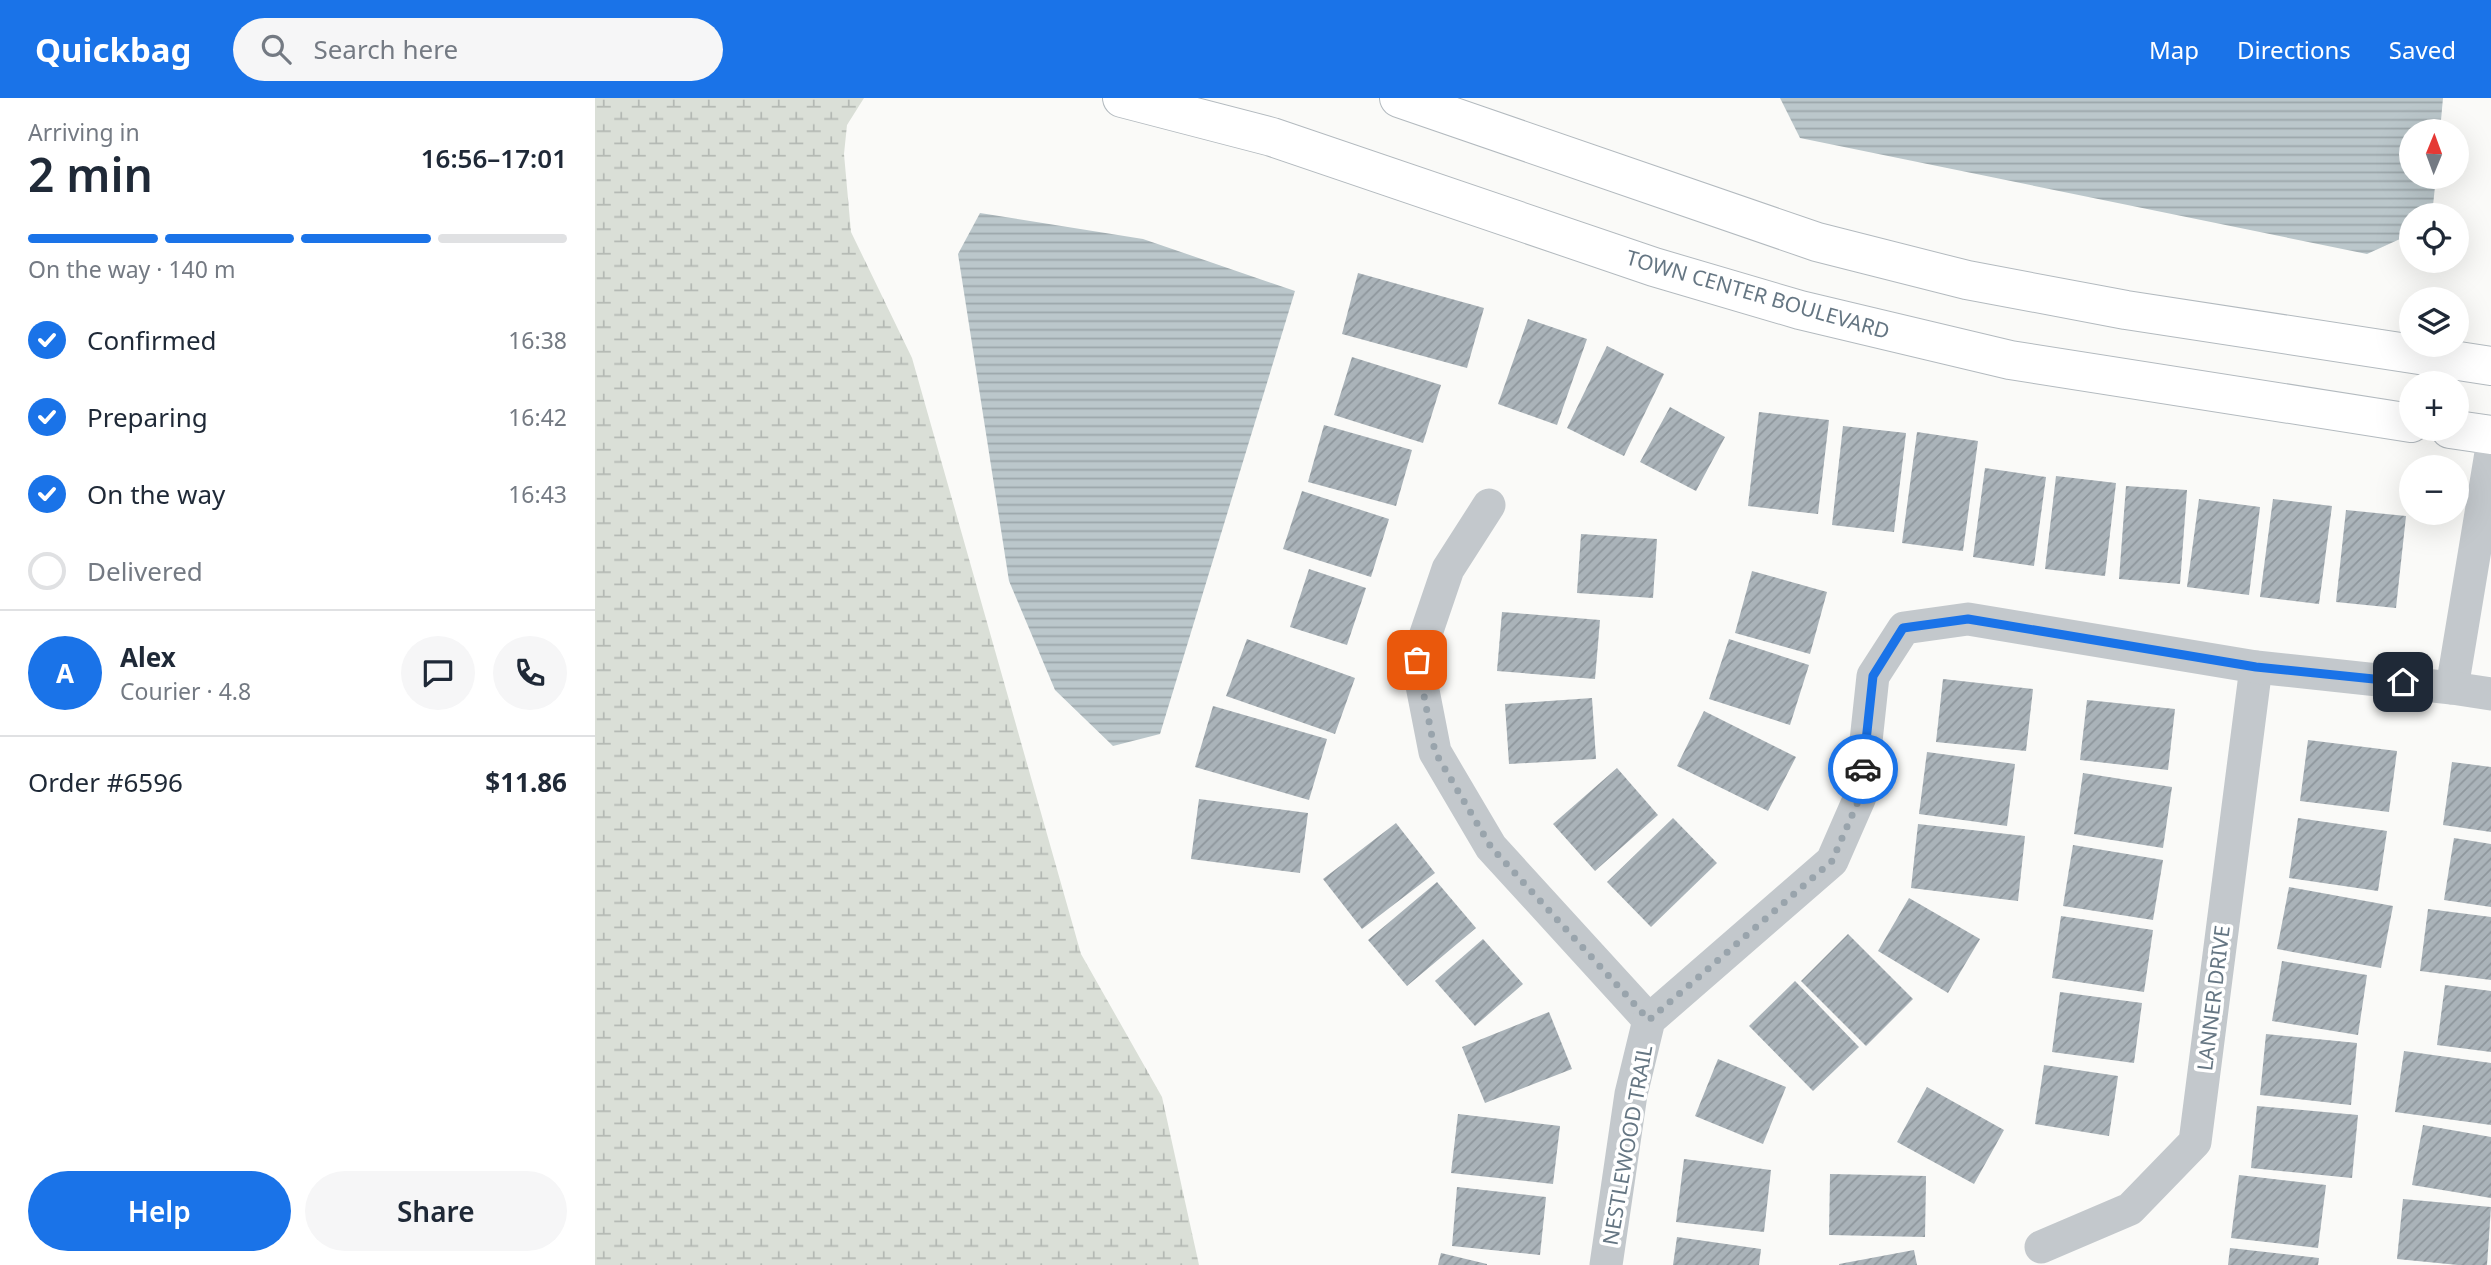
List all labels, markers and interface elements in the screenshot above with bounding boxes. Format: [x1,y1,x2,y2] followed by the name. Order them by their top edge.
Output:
[233,18,723,81] search box
[35,27,191,72] text: Quickbag
[257,30,295,68] icon: search
[313,31,458,67] text: Search here
[2149,33,2199,66] text: Map
[2237,33,2351,66] text: Directions
[2389,33,2456,66] text: Saved
[28,116,140,148] text: Arriving in
[2399,119,2469,189] north arrow
[2399,119,2469,525] map controls
[421,140,567,176] text: 16:56–17:01
[28,143,153,205] text: 2 min
[2399,203,2469,273] button: locate
[1623,243,1893,345] street label: TOWN CENTER BOULEVARD
[28,253,235,285] text: On the way · 140 m
[2399,287,2469,357] button: layers
[28,321,66,359] icon: check
[87,322,217,358] text: Confirmed
[508,324,567,356] text: 16:38
[2399,371,2469,441] button: +
[28,398,66,436] icon: check
[87,399,208,435] text: Preparing
[508,401,567,433] text: 16:42
[2399,455,2469,525] button: −
[28,475,66,513] icon: check
[87,476,225,512] text: On the way
[508,478,567,510] text: 16:43
[87,553,203,589] text: Delivered
[1387,630,1447,690] pin
[401,636,475,710] button: chat
[493,636,567,710] button: phone
[120,639,176,675] text: Alex
[1398,641,1436,679] icon: bag
[2373,652,2433,712] pin
[56,655,74,691] text: A
[2384,663,2422,701] icon: home
[120,675,251,707] text: Courier · 4.8
[1828,734,1898,804] courier
[1844,750,1882,788] icon: car
[28,764,183,800] text: Order #6596
[485,764,567,800] text: $11.86
[2190,924,2236,1072] street label: LANNER DRIVE
[1596,1043,1658,1247] street label: NESTLEWOOD TRAIL
[28,1171,291,1251] button: Help
[305,1171,567,1251] button: Share

